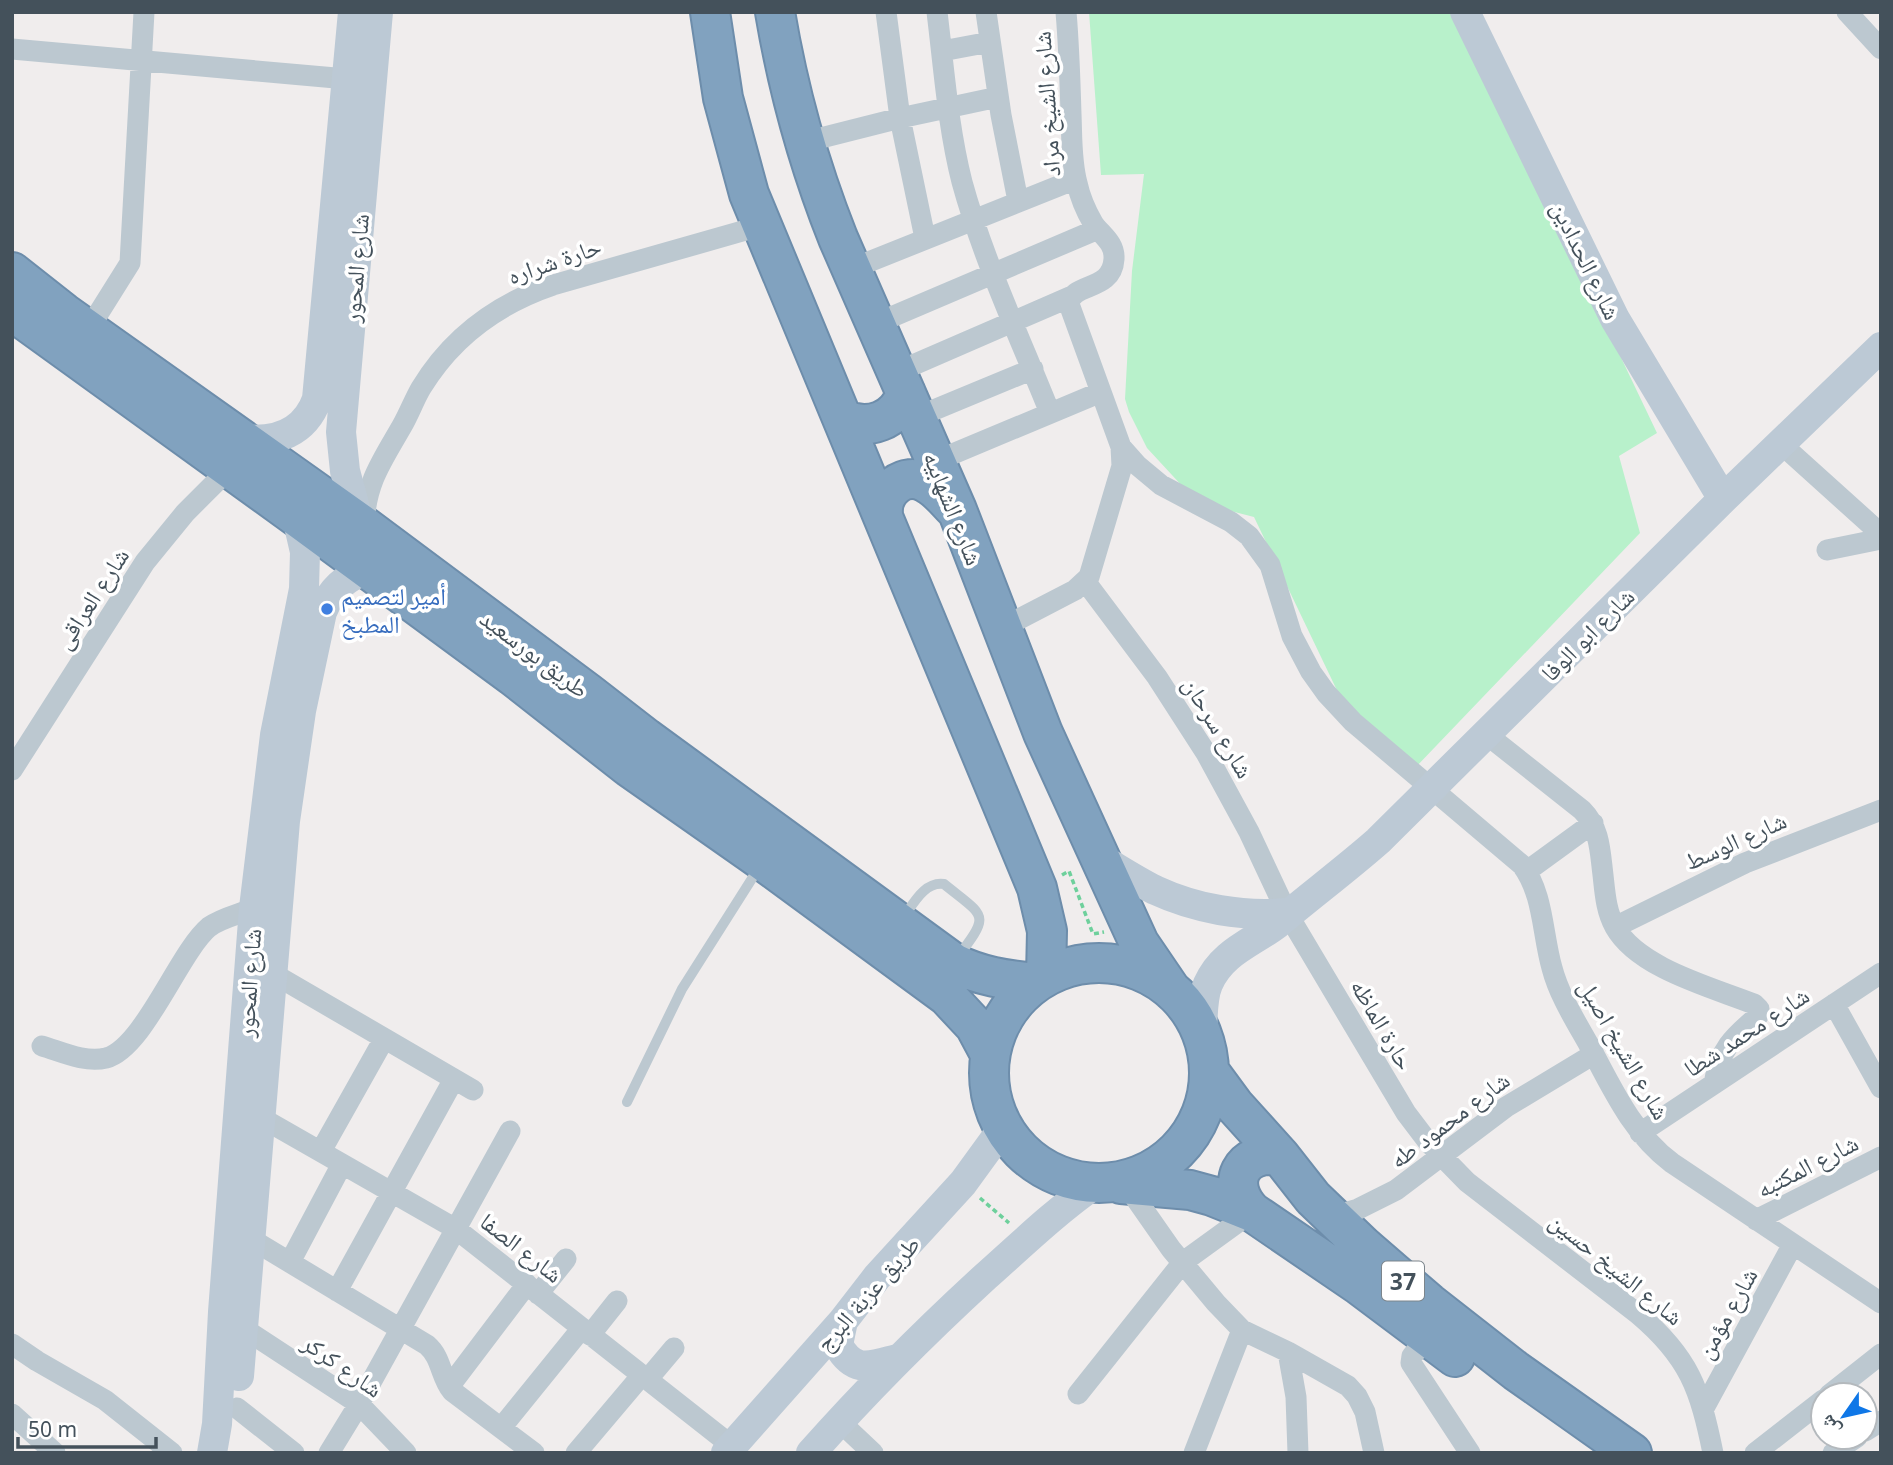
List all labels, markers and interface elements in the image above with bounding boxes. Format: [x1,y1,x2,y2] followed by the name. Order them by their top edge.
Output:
[1024,30,1068,178] street label: شارع الشيخ مراد
[1544,195,1630,325] street label: شارع الحدادين
[334,212,376,325] street label: شارع المحور
[503,229,605,291] street label: حارة شراره
[916,446,992,570] street label: شارع الشهابيه
[46,541,136,655] street label: شارع العراقى
[341,579,446,640] place label: أمير لتصميم المطبخ
[1533,580,1641,688] street label: شارع ابو الوفا
[319,601,335,617] marker: أمير لتصميم المطبخ
[474,601,596,705] street label: طريق بورسعيد
[1176,670,1262,784] street label: شارع سرحان
[1679,803,1791,877] street label: شارع الوسط
[228,927,268,1040] street label: شارع المحور
[1344,972,1422,1076] street label: حارة الماظه
[1571,973,1679,1125] street label: شارع الشيخ اصيل
[1677,978,1815,1084] street label: شارع محمد شطا
[1382,1063,1516,1175] street label: شارع محمود طه
[1750,1125,1864,1205] street label: شارع المكتبه
[474,1204,570,1290] street label: شارع الصفا
[1543,1204,1691,1332] street label: شارع الشيخ حسين
[807,1228,927,1358] street label: طريق عزبة البرج
[1382,1262,1424,1300] road number: 37
[1688,1262,1764,1364] street label: شارع مؤمن
[295,1325,390,1405] street label: شارع كركر
[1809,1381,1879,1451] north arrow
[18,1406,156,1450] scale bar
[1813,1410,1846,1441] text: ش
[28,1415,77,1443] text: 50 m

